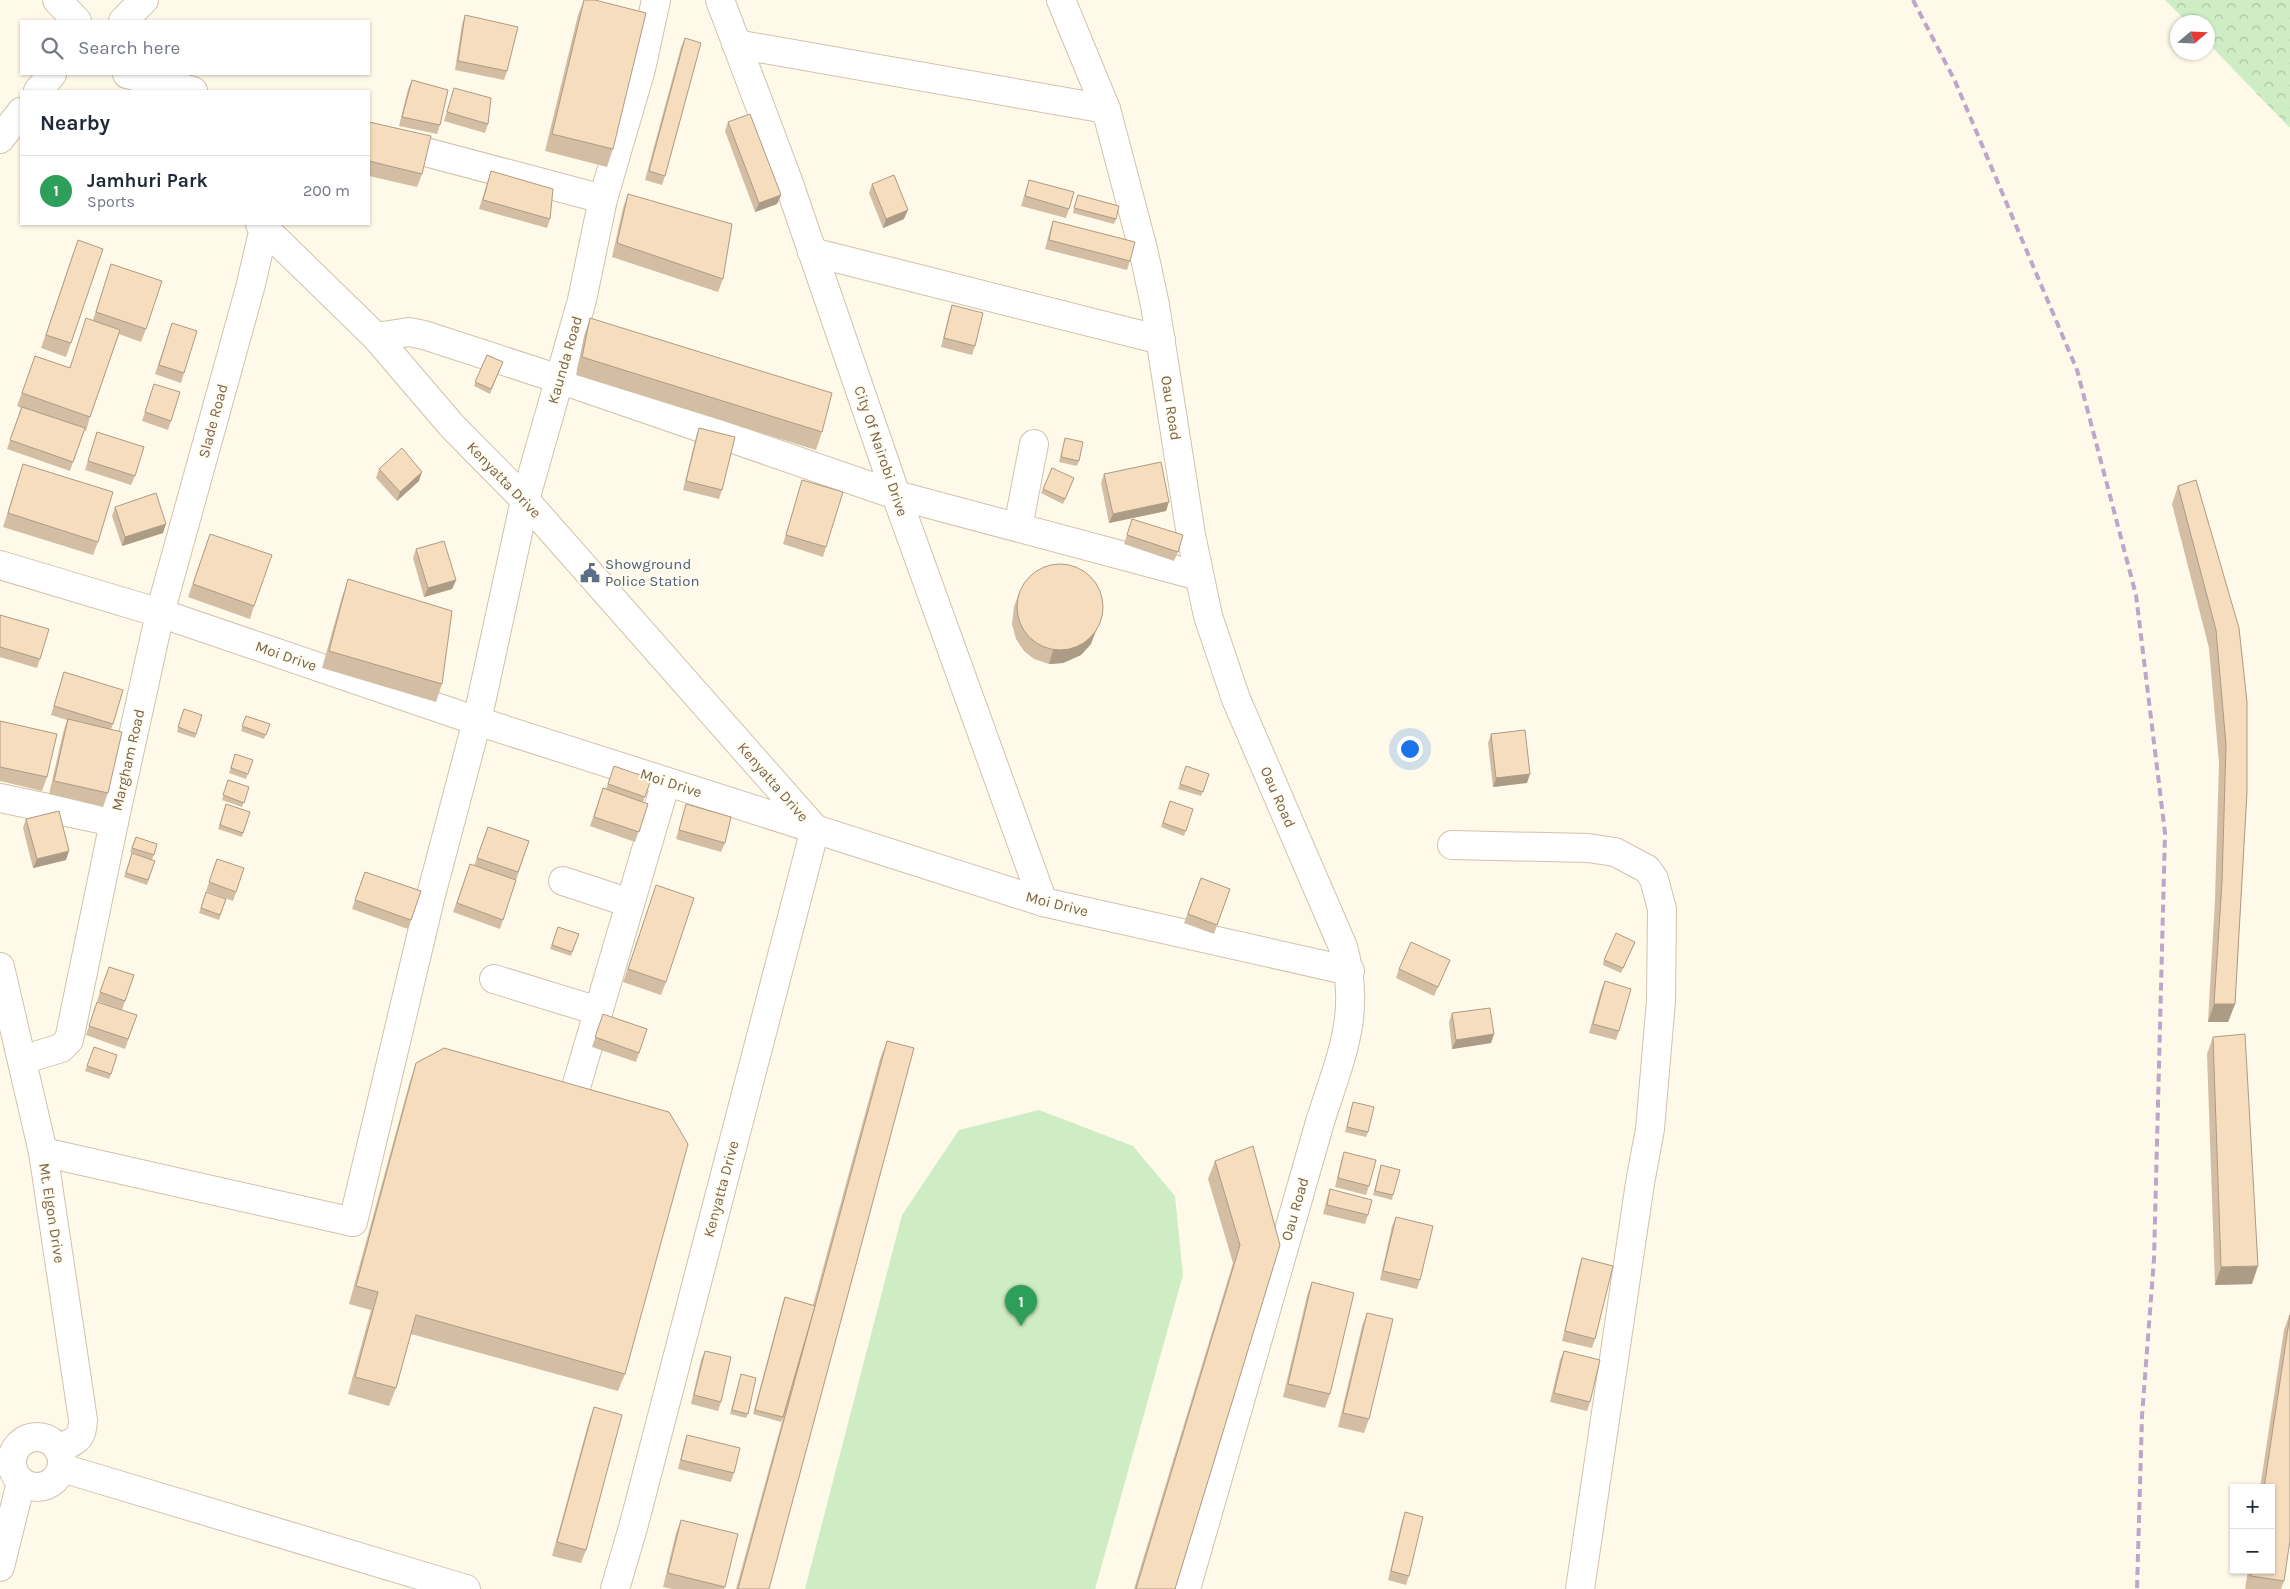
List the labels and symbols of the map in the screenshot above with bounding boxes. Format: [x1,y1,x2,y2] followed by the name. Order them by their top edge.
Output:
[2170,15,2215,60] north arrow
[544,314,586,406] street label: Kaunda Road
[1157,374,1185,442] street label: Oau Road
[194,382,232,460] street label: Slade Road
[850,383,912,519] street label: City Of Nairobi Drive
[463,438,545,522] street label: Kenyatta Drive
[605,555,700,590] place label: Showground Police Station
[579,562,601,584] public building icon: Showground Police Station
[253,637,319,675] street label: Moi Drive
[108,707,148,813] street label: Margham Road
[1397,736,1423,762] your location
[734,739,812,825] street label: Kenyatta Drive
[1257,764,1299,830] street label: Oau Road
[638,765,704,801] street label: Moi Drive
[1024,888,1090,920] street label: Moi Drive
[699,1139,743,1239] street label: Kenyatta Drive
[35,1161,69,1265] street label: Mt. Elgon Drive
[1277,1175,1313,1243] street label: Oau Road
[1005,1285,1037,1326] pin: 1

